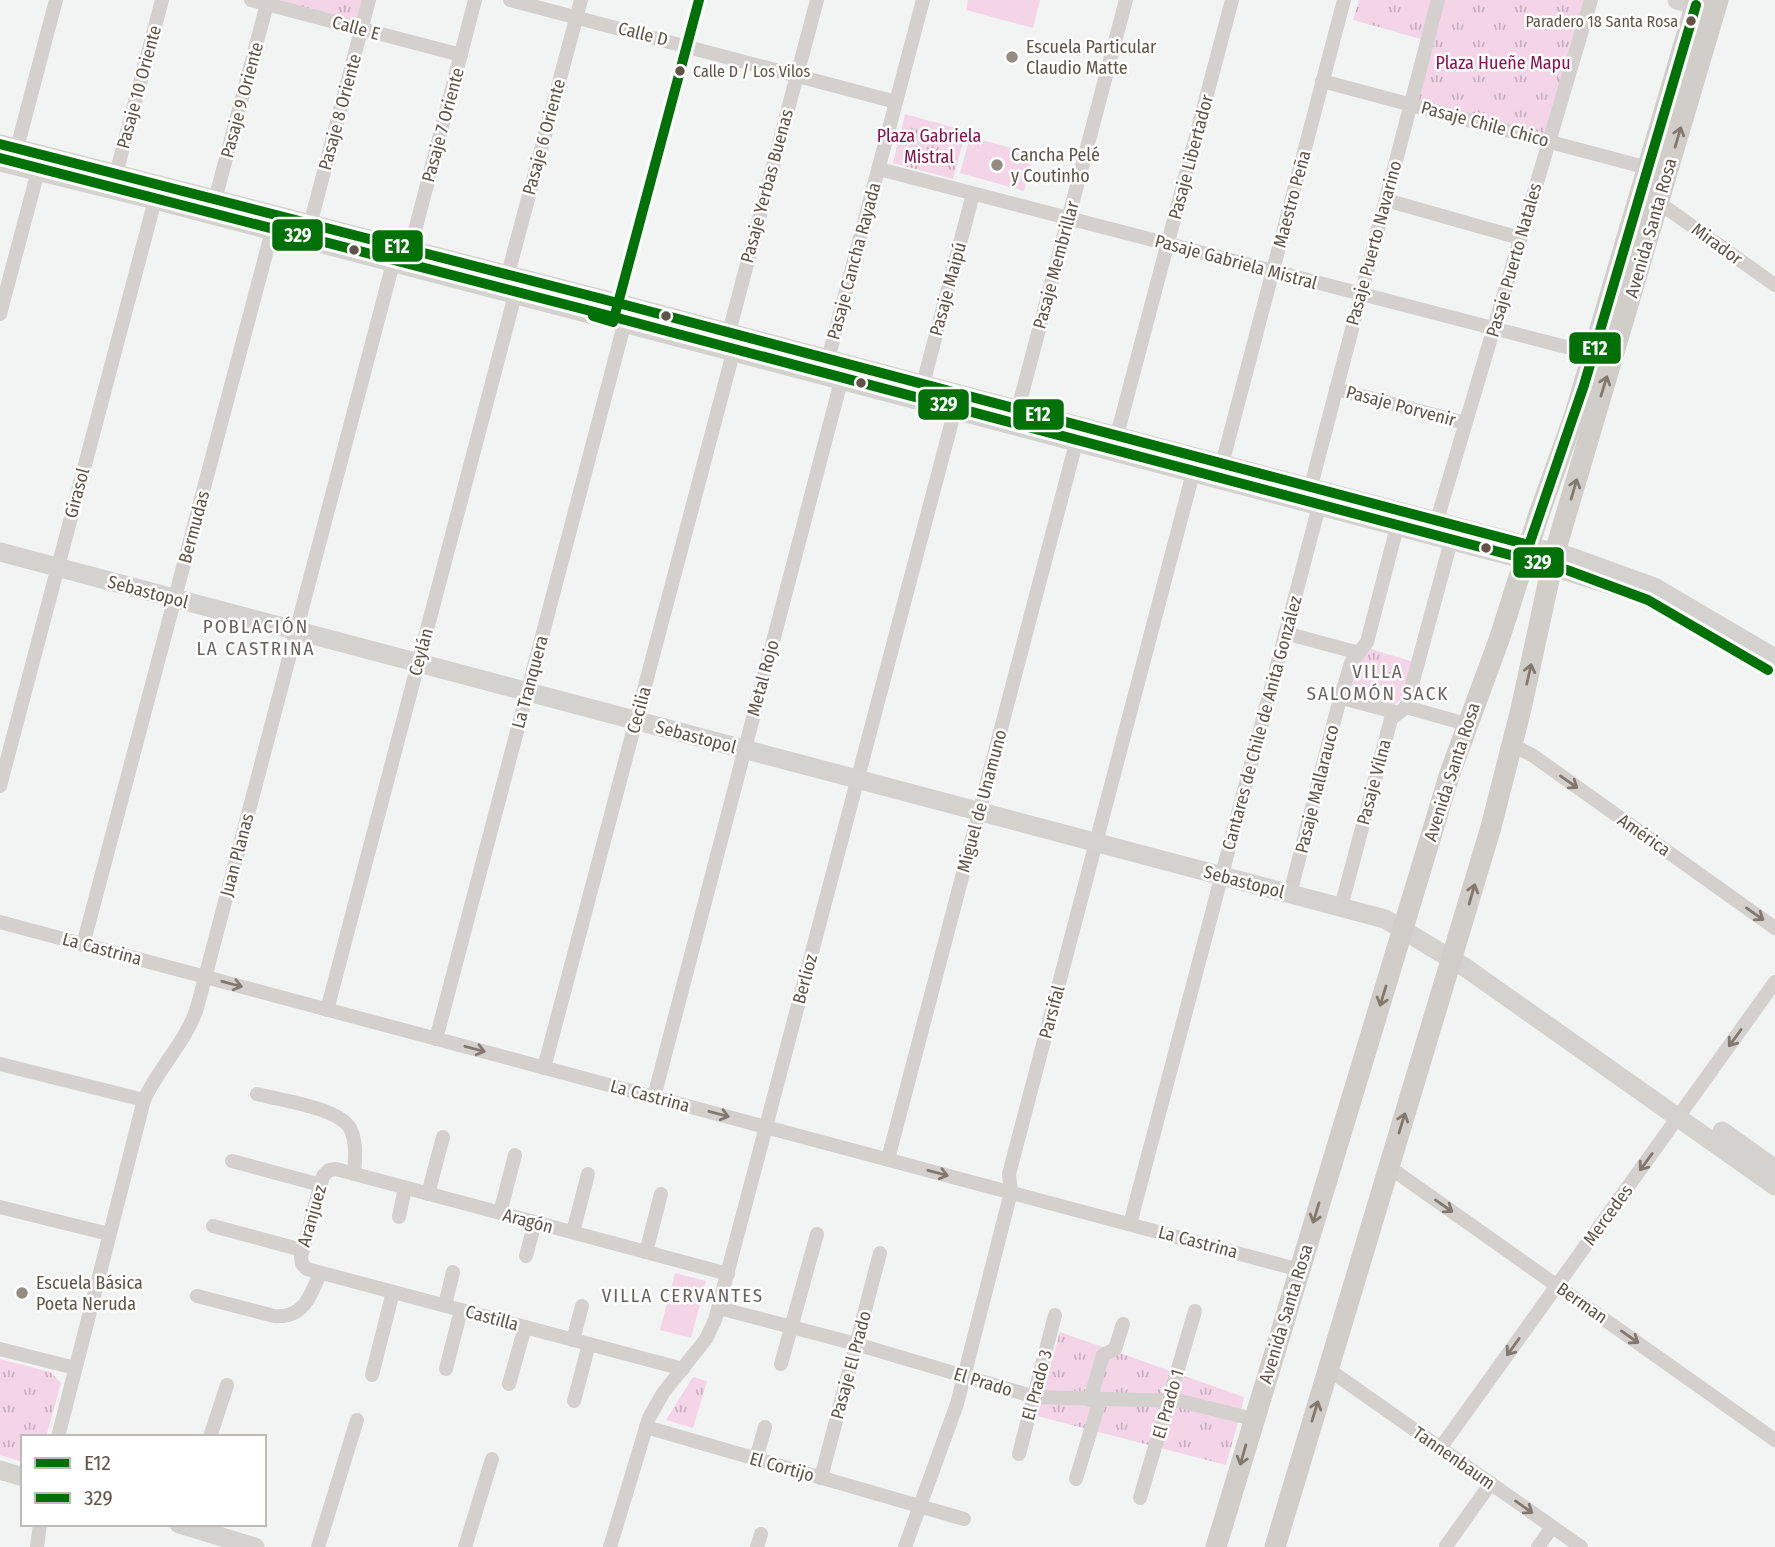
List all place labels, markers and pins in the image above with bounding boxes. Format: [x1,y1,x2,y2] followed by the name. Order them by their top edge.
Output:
[1526,12,1678,31] place label: Paradero 18 Santa Rosa
[1684,14,1698,28] marker: Paradero 18 Santa Rosa
[1026,36,1157,79] place label: Escuela Particular Claudio Matte
[1004,49,1020,65] marker: Escuela Particular Claudio Matte
[693,62,810,81] place label: Calle D / Los Vilos
[673,64,687,78] marker: Calle D / Los Vilos
[1011,144,1100,187] place label: Cancha Pelé y Coutinho
[989,157,1005,173] marker: Cancha Pelé y Coutinho
[347,243,361,257] unlabelled marker
[659,309,673,323] unlabelled marker
[854,376,868,390] unlabelled marker
[1479,541,1493,555] unlabelled marker
[36,1272,143,1315] place label: Escuela Básica Poeta Neruda
[14,1285,30,1301] marker: Escuela Básica Poeta Neruda

